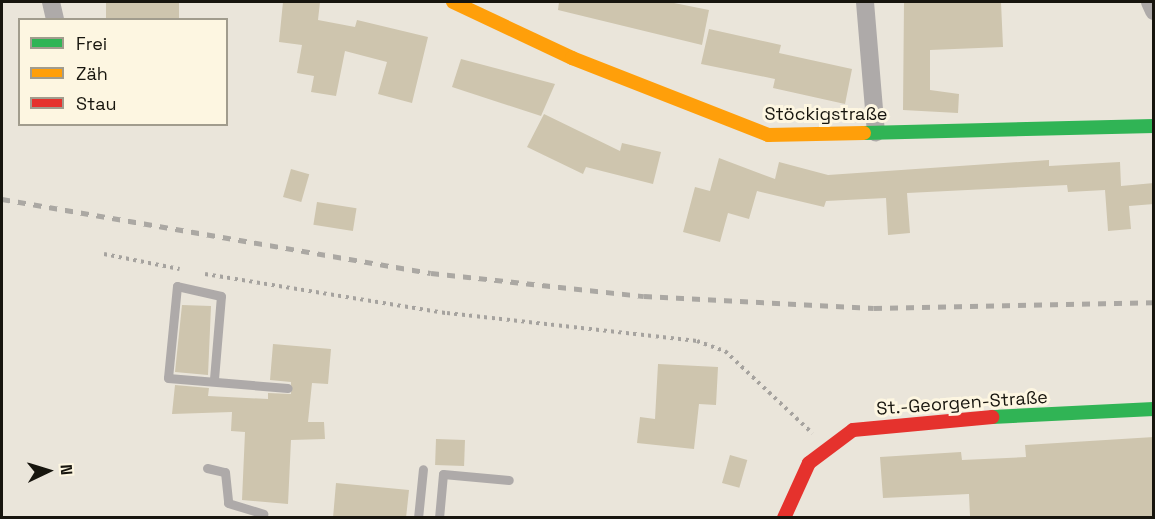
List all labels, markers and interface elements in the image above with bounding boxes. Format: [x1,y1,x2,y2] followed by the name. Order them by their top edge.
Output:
[18,18,228,126] legend
[76,32,107,55] text: Frei
[76,62,108,85] text: Zäh
[76,92,116,115] text: Stau
[765,103,887,125] street label: Stöckigstraße
[876,386,1048,420] street label: St.-Georgen-Straße
[18,441,78,501] north arrow
[56,464,77,476] text: N

